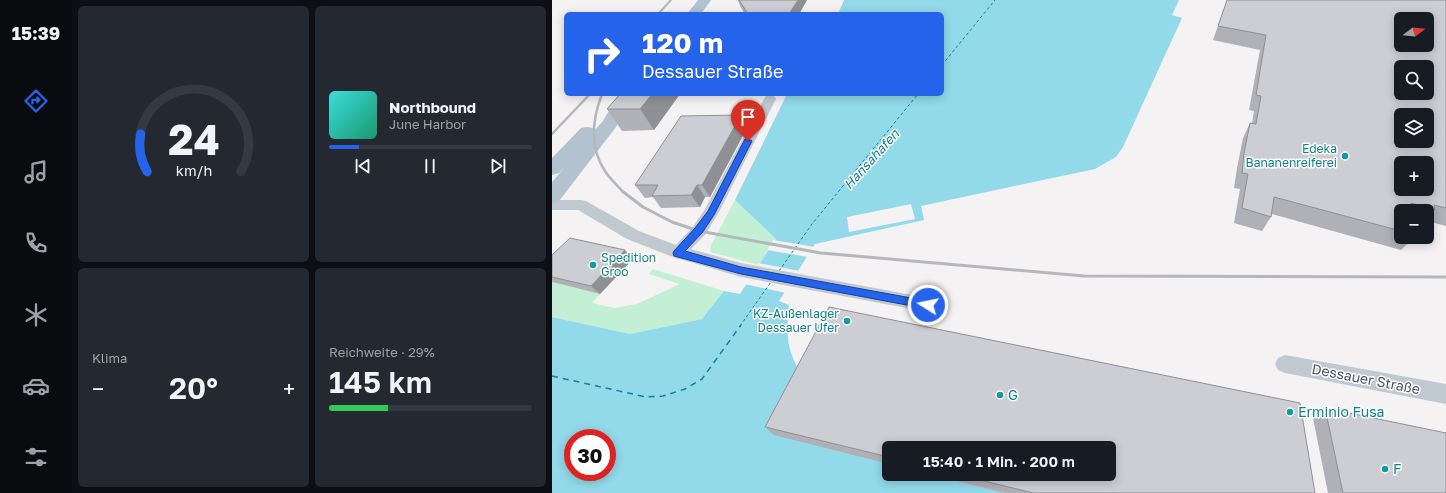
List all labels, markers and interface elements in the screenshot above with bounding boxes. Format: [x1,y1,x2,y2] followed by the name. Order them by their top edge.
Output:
[1394,12,1434,52] north arrow
[1394,12,1434,244] map controls
[12,22,60,44] text: 15:39
[642,26,723,59] text: 120 m
[576,28,628,80] icon: right
[642,60,783,82] text: Dessauer Straße
[1394,60,1434,100] button: search
[22,87,50,115] icon: directions
[389,98,476,116] text: Northbound
[731,100,765,141] pin
[737,106,759,128] icon: arrive
[1394,108,1434,148] button: layers
[168,114,219,164] text: 24
[389,116,466,132] text: June Harbor
[840,125,903,192] water label: Hansahafen
[1246,141,1337,170] place label: Edeka Bananenreiferei
[1340,151,1350,161] marker: Edeka Bananenreiferei
[352,155,374,177] icon: previous
[419,155,441,177] icon: pause
[487,155,509,177] icon: next
[1394,156,1434,196] button: +
[22,158,50,186] icon: music
[175,162,212,179] text: km/h
[1394,204,1434,244] button: −
[22,229,50,257] icon: phone
[601,250,656,279] place label: Spedition Groo
[588,260,598,270] marker: Spedition Groo
[907,284,949,326] position arrow
[22,301,50,329] icon: climate
[753,306,839,335] place label: KZ-Außenlager Dessauer Ufer
[842,316,852,326] marker: KZ-Außenlager Dessauer Ufer
[329,344,435,360] text: Reichweite · 29%
[92,350,127,366] text: Klima
[1310,360,1422,397] street label: Dessauer Straße
[329,364,432,400] text: 145 km
[169,370,218,406] text: 20°
[22,372,50,400] icon: car
[92,375,104,402] text: −
[283,375,295,402] text: +
[1008,386,1018,403] place label: G
[995,390,1005,400] marker: G
[1298,403,1385,420] place label: Erminio Fusa
[1285,407,1295,417] marker: Erminio Fusa
[564,429,616,481] speed limit sign: 30
[22,443,50,471] icon: filters
[923,452,1075,470] text: 15:40 · 1 Min. · 200 m
[1393,460,1401,477] place label: F
[1380,464,1390,474] marker: F

